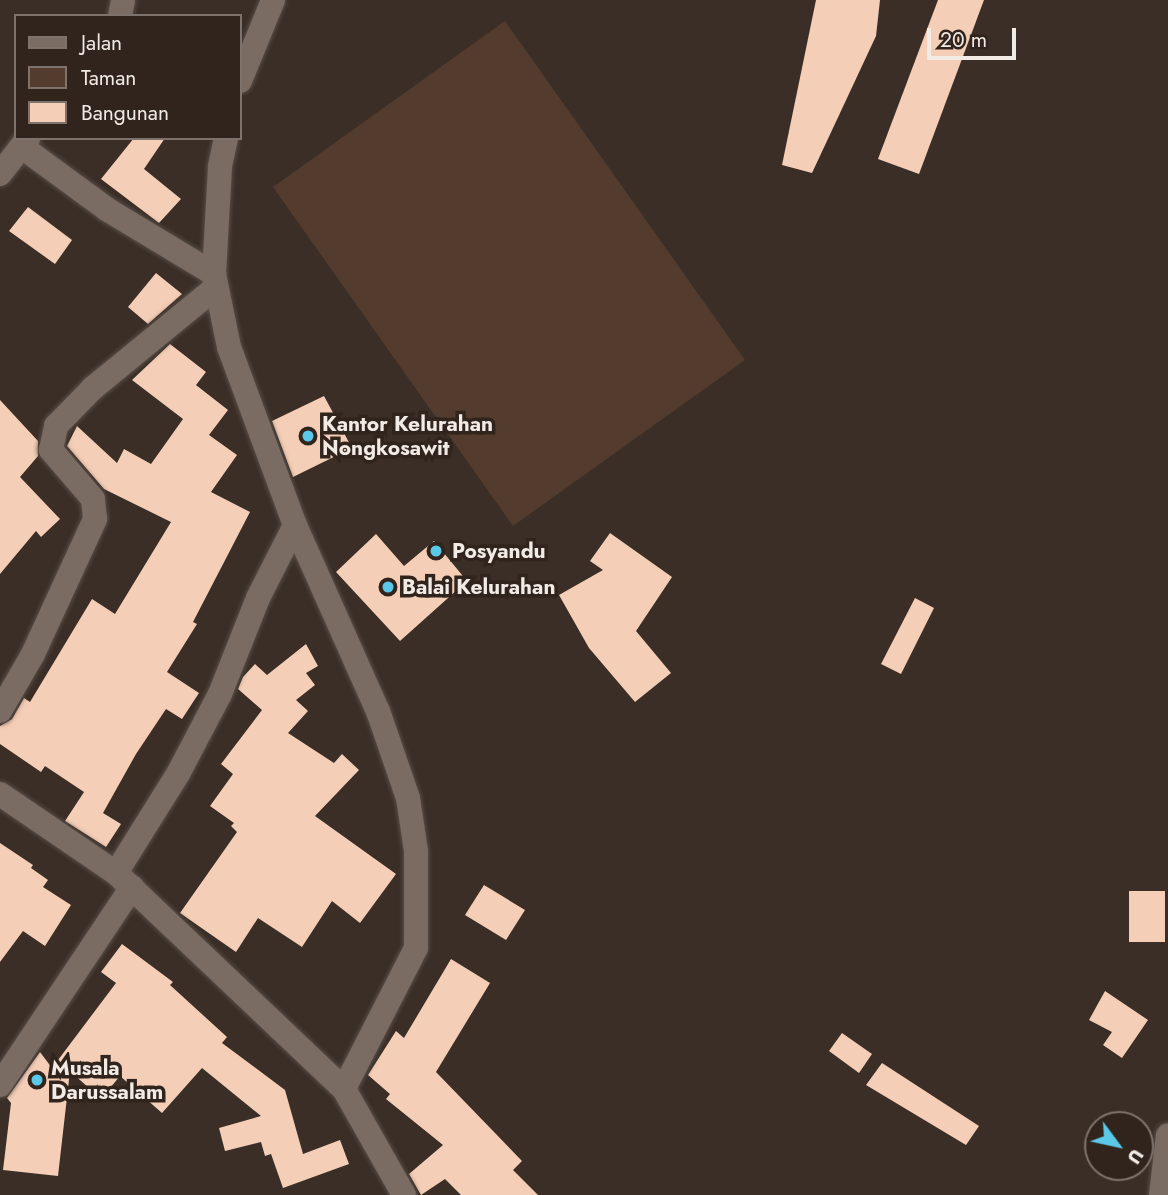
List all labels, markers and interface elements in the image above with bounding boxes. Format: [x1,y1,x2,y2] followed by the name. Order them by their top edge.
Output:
[14,14,242,140] legend
[930,14,1019,58] scale bar
[940,25,987,55] text: 20 m
[81,28,122,58] text: Jalan
[81,63,136,93] text: Taman
[81,98,169,128] text: Bangunan
[322,411,493,461] place label: Kantor Kelurahan Nongkosawit
[300,428,316,444] marker: Kantor Kelurahan Nongkosawit
[452,538,546,564] place label: Posyandu
[426,541,446,561] marker: Posyandu
[402,574,555,600] place label: Balai Kelurahan
[380,579,396,595] marker: Balai Kelurahan
[51,1055,163,1105] place label: Musala Darussalam
[29,1072,45,1088] marker: Musala Darussalam
[1084,1111,1154,1181] north arrow
[1120,1144,1150,1170] text: U

